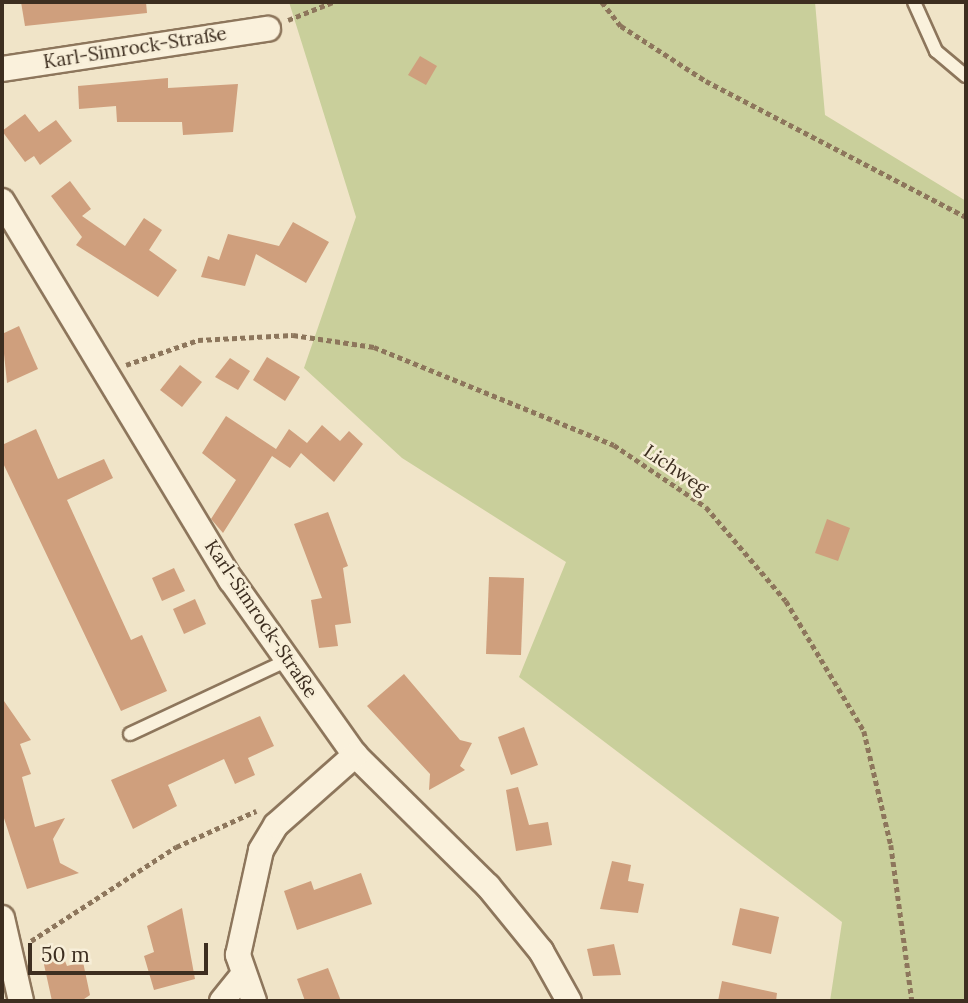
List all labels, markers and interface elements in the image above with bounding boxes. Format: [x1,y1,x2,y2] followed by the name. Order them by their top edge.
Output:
[42,22,228,74] street label: Karl-Simrock-Straße
[639,440,713,500] street label: Lichweg
[200,536,322,702] street label: Karl-Simrock-Straße
[32,930,212,974] scale bar
[41,941,90,968] text: 50 m

